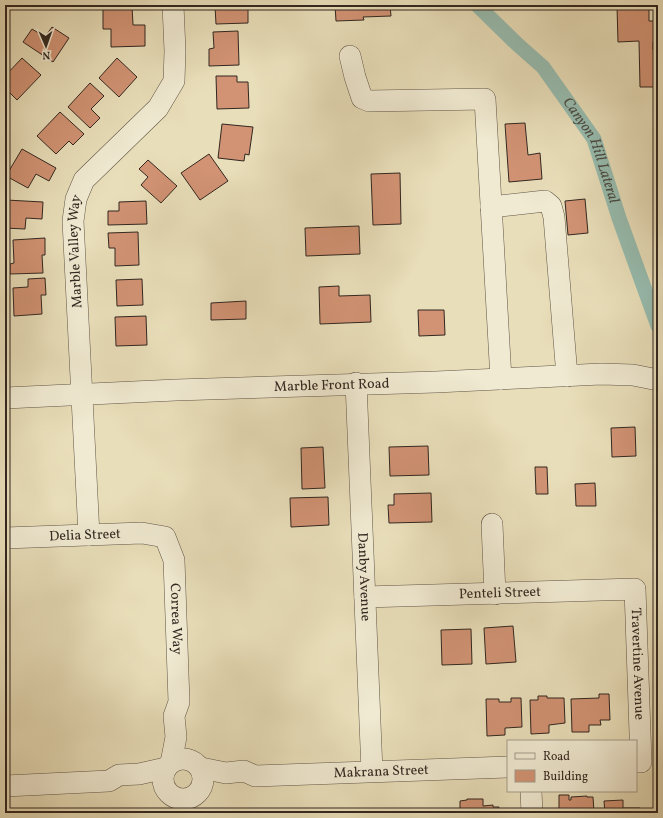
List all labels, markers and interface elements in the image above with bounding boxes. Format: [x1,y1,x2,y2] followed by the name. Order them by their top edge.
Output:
[26,26,66,66] north arrow
[42,47,51,62] text: N
[557,93,624,206] water label: Canyon Hill Lateral
[63,191,87,309] street label: Marble Valley Way
[274,374,390,396] street label: Marble Front Road
[49,524,121,546] street label: Delia Street
[353,532,375,622] street label: Danby Avenue
[459,582,541,604] street label: Penteli Street
[165,583,187,655] street label: Correa Way
[626,607,649,721] street label: Travertine Avenue
[507,740,637,792] legend
[543,749,570,765] text: Road
[333,760,429,783] street label: Makrana Street
[543,769,588,785] text: Building

